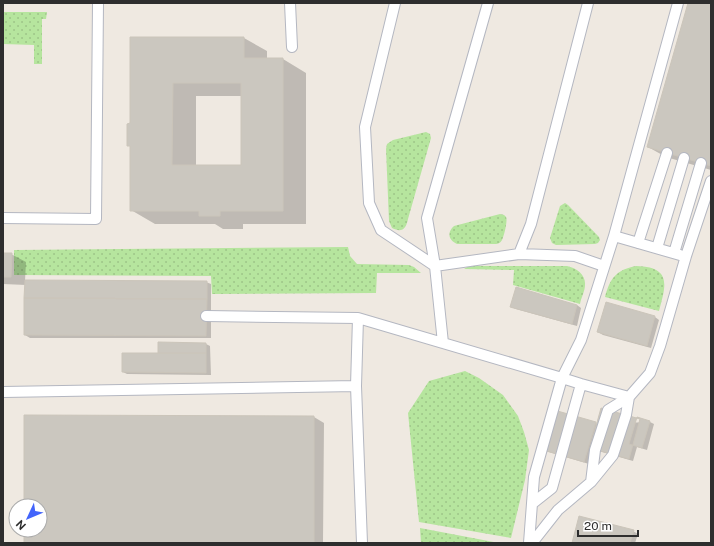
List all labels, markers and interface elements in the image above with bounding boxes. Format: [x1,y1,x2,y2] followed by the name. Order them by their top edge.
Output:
[8,498,48,538] north arrow
[578,512,638,538] scale bar
[14,518,28,532] text: N
[584,519,612,533] text: 20 m

